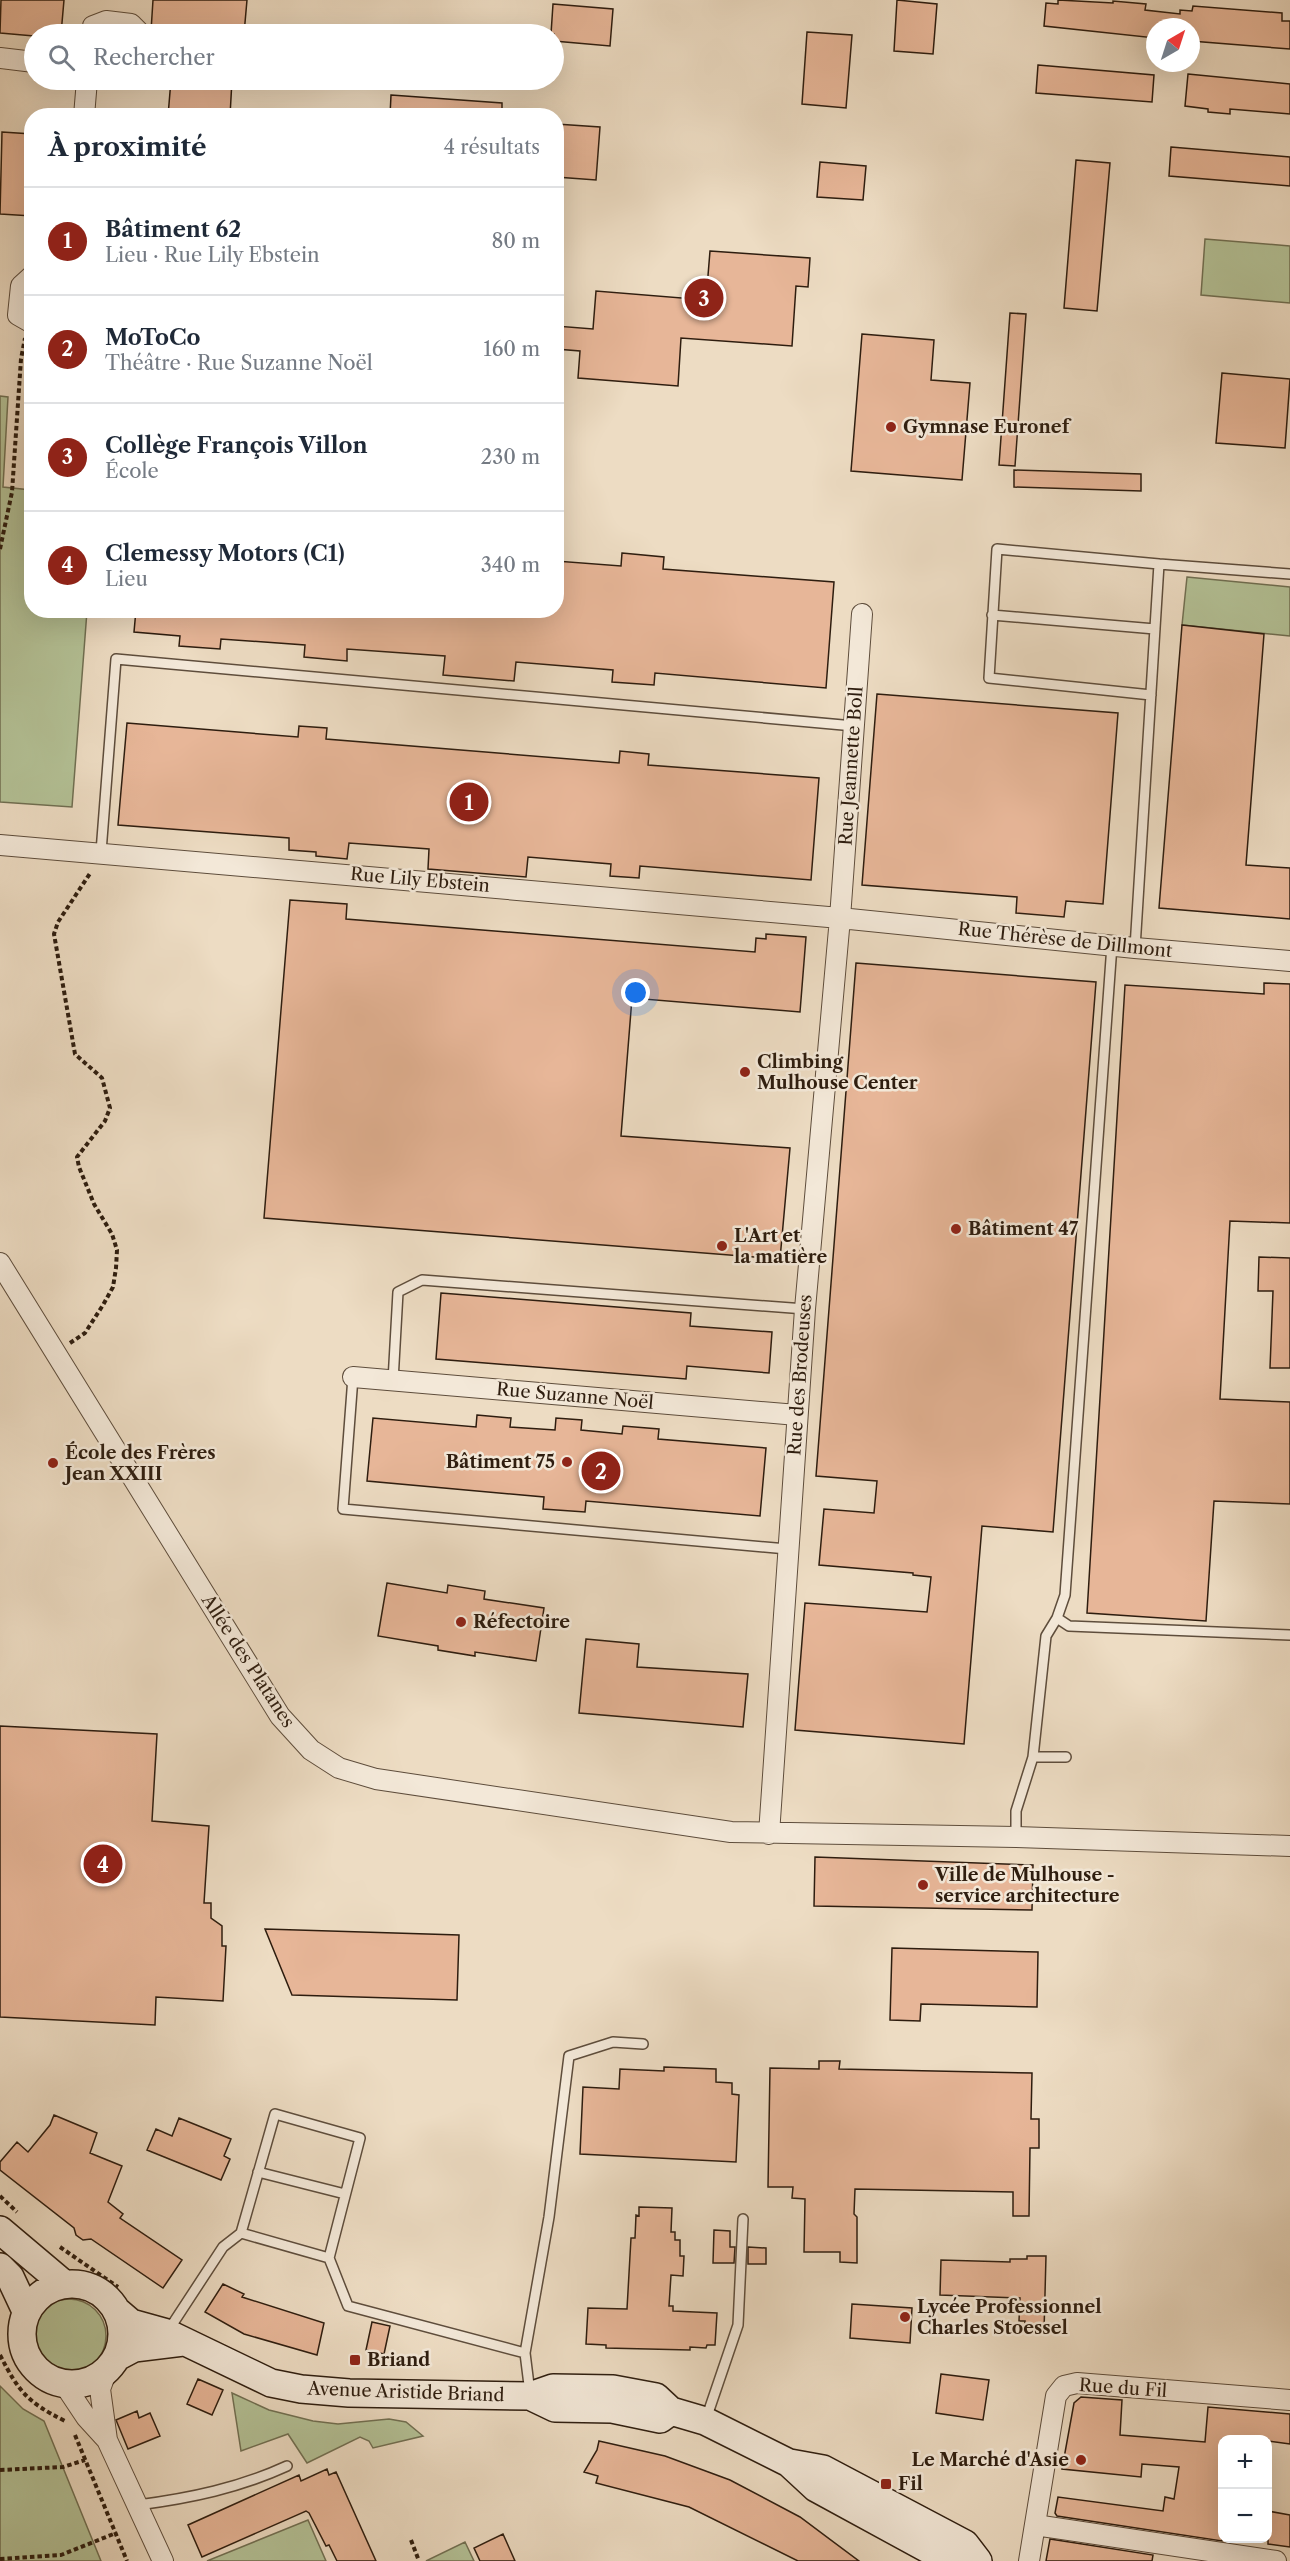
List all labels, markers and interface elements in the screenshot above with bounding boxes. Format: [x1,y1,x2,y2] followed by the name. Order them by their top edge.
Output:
[1146,18,1200,72] north arrow
[24,24,564,90] search box
[45,41,78,74] icon: search
[93,44,215,71] text: Rechercher
[48,131,207,163] text: À proximité
[443,135,540,159] text: 4 résultats
[105,216,241,243] text: Bâtiment 62
[63,229,72,253] text: 1
[492,229,540,253] text: 80 m
[105,243,320,267] text: Lieu · Rue Lily Ebstein
[684,276,724,320] pin: 3
[105,324,201,351] text: MoToCo
[62,337,73,361] text: 2
[483,337,540,361] text: 160 m
[105,351,373,375] text: Théâtre · Rue Suzanne Noël
[903,416,1072,438] place label: Gymnase Euronef
[884,420,898,434] marker: Gymnase Euronef
[105,432,368,459] text: Collège François Villon
[62,445,73,469] text: 3
[481,445,540,469] text: 230 m
[105,459,159,483] text: École
[105,540,345,567] text: Clemessy Motors (C1)
[62,553,73,577] text: 4
[481,553,540,577] text: 340 m
[105,567,148,591] text: Lieu
[834,686,868,846] street label: Rue Jeannette Boll
[450,780,488,824] pin: 1
[349,863,491,897] street label: Rue Lily Ebstein
[957,918,1174,962] street label: Rue Thérèse de Dillmont
[621,978,650,1007] your location
[757,1051,918,1094] place label: Climbing Mulhouse Center
[738,1065,752,1079] marker: Climbing Mulhouse Center
[968,1218,1079,1240] place label: Bâtiment 47
[949,1222,963,1236] marker: Bâtiment 47
[734,1225,827,1268] place label: L'Art et la matière
[715,1239,729,1253] marker: L'Art et la matière
[783,1294,817,1456] street label: Rue des Brodeuses
[495,1378,655,1414] street label: Rue Suzanne Noël
[62,1441,216,1485] place label: École des Frères Jean XXIII
[582,1448,620,1494] pin: 2
[446,1451,555,1473] place label: Bâtiment 75
[560,1455,574,1469] marker: Bâtiment 75
[46,1456,60,1470] marker: École des Frères Jean XXIII
[196,1589,299,1732] street label: Allée des Platanes
[473,1611,570,1633] place label: Réfectoire
[454,1615,468,1629] marker: Réfectoire
[84,1842,122,1886] pin: 4
[934,1864,1120,1907] place label: Ville de Mulhouse - service architecture
[916,1878,930,1892] marker: Ville de Mulhouse - service architecture
[917,2296,1102,2339] place label: Lycée Professionnel Charles Stoessel
[898,2310,912,2324] marker: Lycée Professionnel Charles Stoessel
[367,2349,430,2371] place label: Briand
[348,2353,362,2367] marker: Briand
[1078,2374,1168,2402] street label: Rue du Fil
[306,2378,505,2406] street label: Avenue Aristide Briand
[1218,2435,1272,2543] map controls
[1218,2435,1272,2489] button: +
[912,2449,1069,2471] place label: Le Marché d'Asie
[1074,2453,1088,2467] marker: Le Marché d'Asie
[898,2473,923,2495] place label: Fil
[879,2477,893,2491] marker: Fil
[1218,2489,1272,2543] button: −

